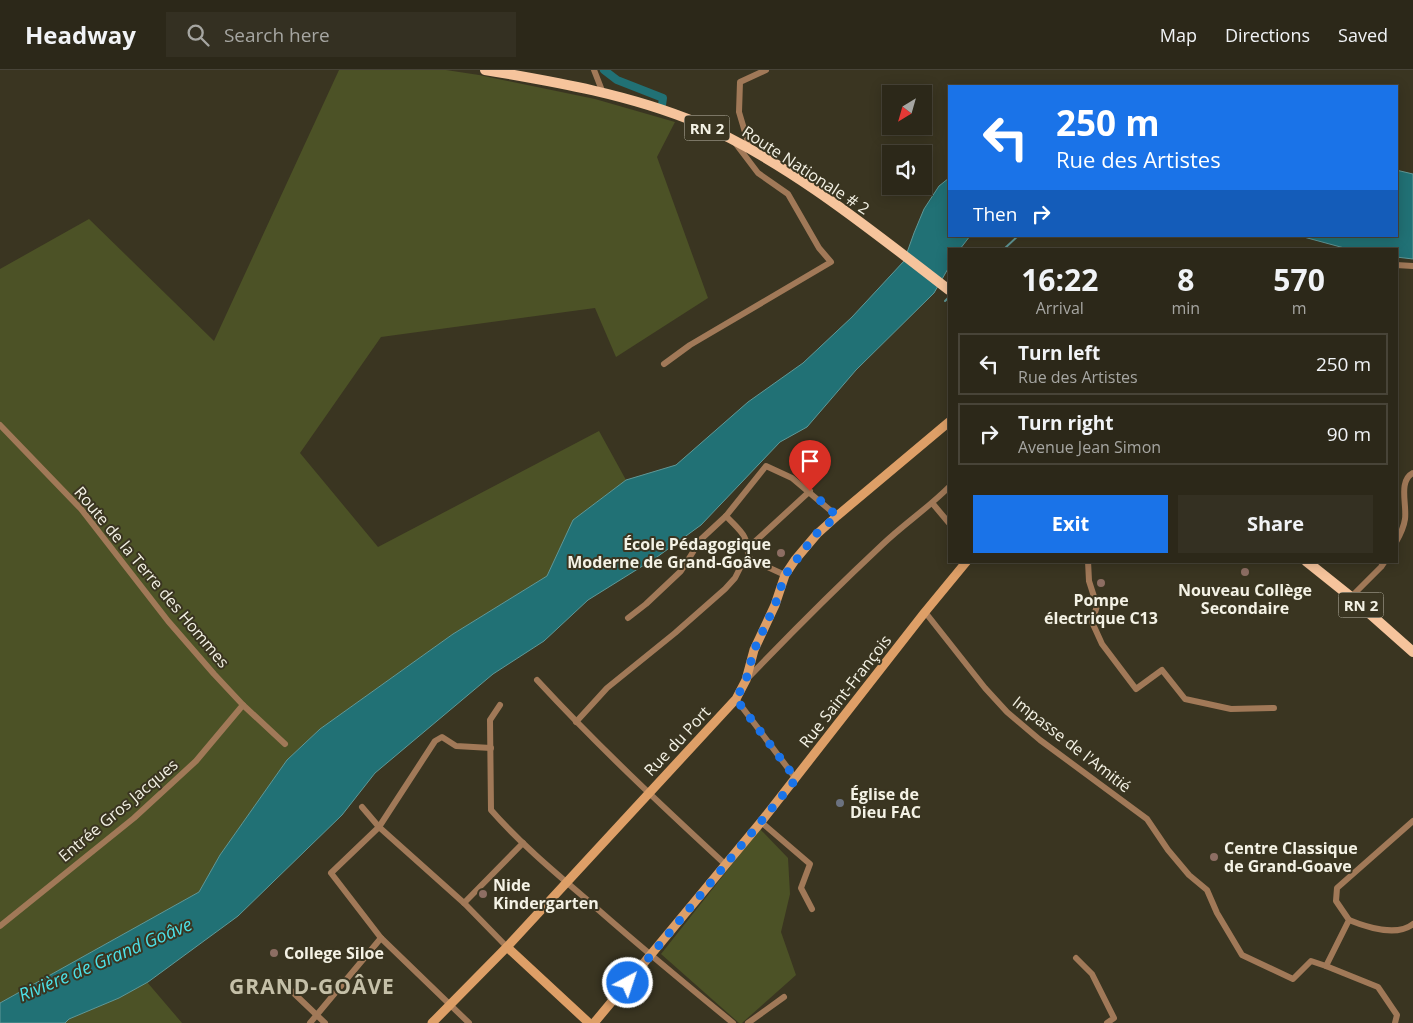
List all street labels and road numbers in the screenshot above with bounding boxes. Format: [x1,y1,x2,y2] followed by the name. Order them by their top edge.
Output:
[684,116,730,140] road number: RN 2
[738,120,874,220] street label: Route Nationale # 2
[70,482,234,672] street label: Route de la Terre des Hommes
[1338,592,1384,618] road number: RN 2
[794,630,896,752] street label: Rue Saint-François
[1008,691,1136,797] street label: Impasse de l'Amitié
[639,701,715,781] street label: Rue du Port
[54,753,182,867] street label: Entrée Gros Jacques

